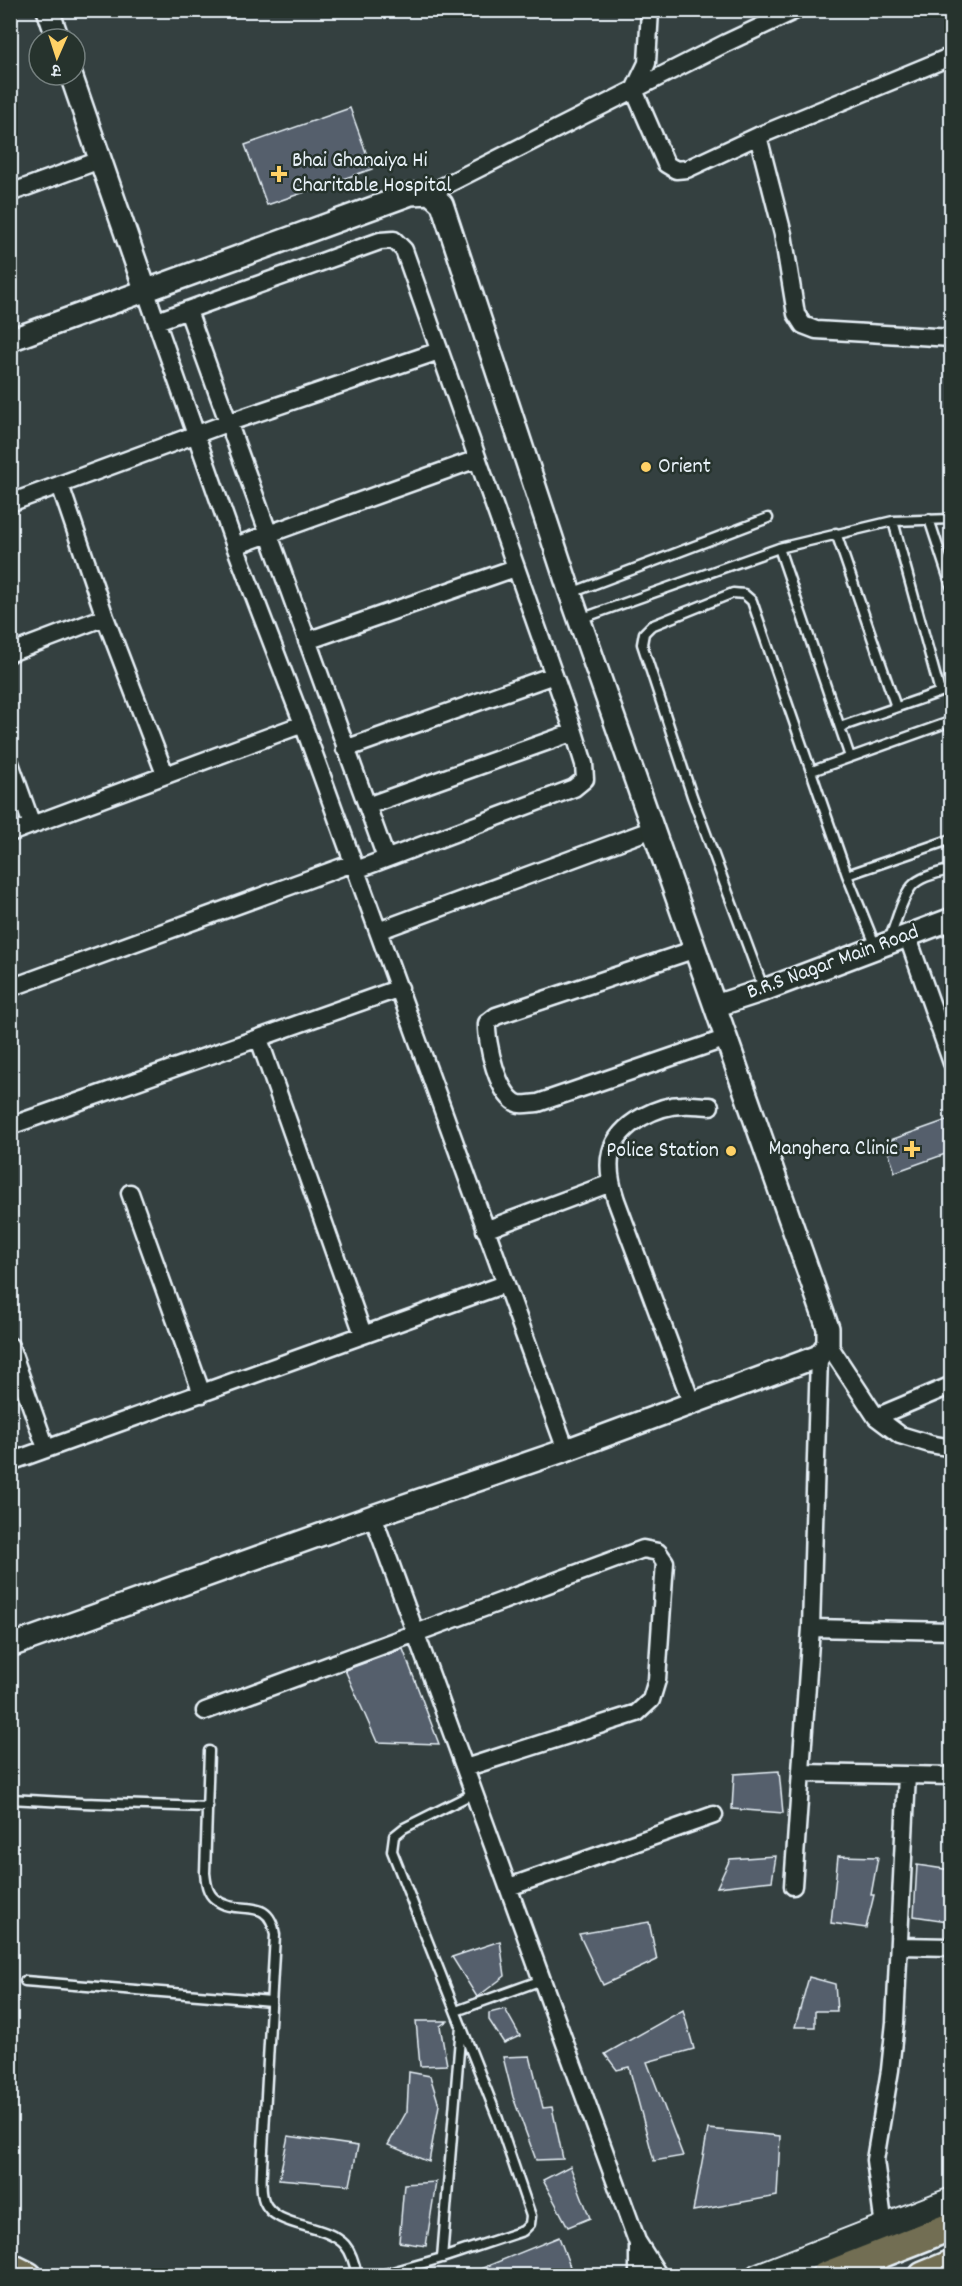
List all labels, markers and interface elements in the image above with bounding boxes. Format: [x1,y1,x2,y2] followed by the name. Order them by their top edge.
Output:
[27,27,87,87] north arrow
[50,58,62,81] text: उ
[292,146,452,202] place label: Bhai Ghanaiya Hi Charitable Hospital
[270,165,288,183] marker: Bhai Ghanaiya Hi Charitable Hospital
[658,452,711,483] place label: Orient
[639,460,653,474] marker: Orient
[743,917,923,1009] street label: B.R.S Nagar Main Road
[769,1134,898,1165] place label: Manghera Clinic
[606,1136,719,1167] place label: Police Station
[903,1140,921,1158] marker: Manghera Clinic
[724,1144,738,1158] marker: Police Station

